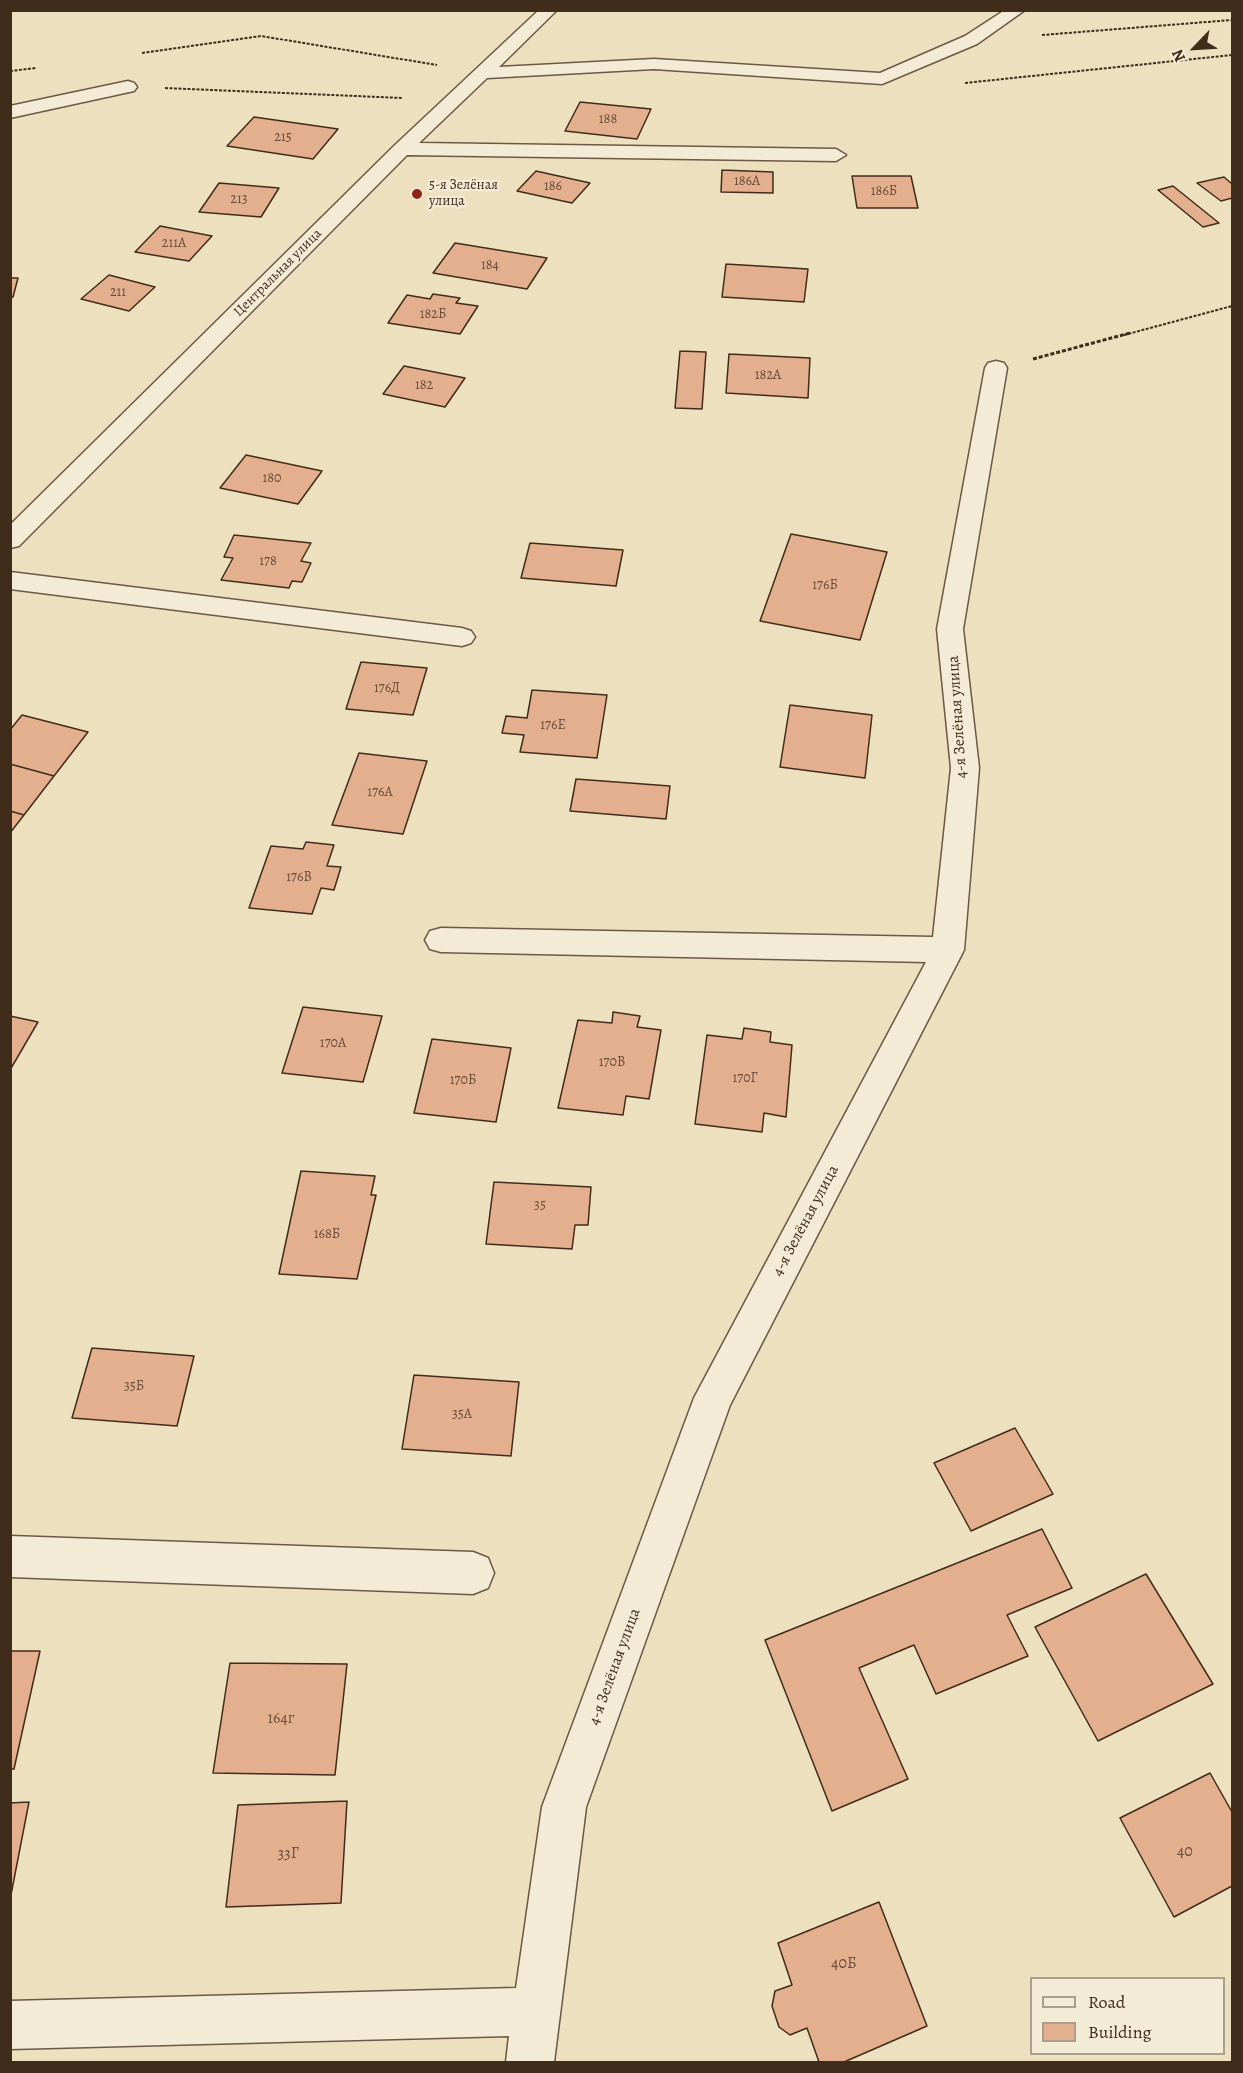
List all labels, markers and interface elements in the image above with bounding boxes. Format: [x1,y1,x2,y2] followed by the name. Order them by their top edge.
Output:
[1165,18,1225,78] north arrow
[1166,46,1191,66] text: N
[599,112,617,128] house number: 188
[274,130,292,146] house number: 215
[734,174,760,190] house number: 186А
[429,178,498,210] place label: 5-я Зелёная улица
[544,179,562,195] house number: 186
[871,184,897,200] house number: 186Б
[410,187,424,201] marker: 5-я Зелёная улица
[230,192,248,208] house number: 213
[231,226,325,320] street label: Центральная улица
[162,236,186,252] house number: 211А
[481,258,499,274] house number: 184
[110,285,126,301] house number: 211
[420,307,446,323] house number: 182Б
[755,368,781,384] house number: 182А
[415,378,433,394] house number: 182
[262,471,282,487] house number: 180
[259,554,277,570] house number: 178
[812,578,838,594] house number: 176Б
[944,655,972,779] street label: 4-я Зелёная улица
[374,681,400,697] house number: 176Д
[540,718,566,734] house number: 176Е
[367,785,393,801] house number: 176А
[286,870,312,886] house number: 176В
[320,1036,346,1052] house number: 170А
[599,1055,625,1071] house number: 170В
[732,1071,758,1087] house number: 170Г
[450,1073,476,1089] house number: 170Б
[769,1162,843,1280] street label: 4-я Зелёная улица
[534,1198,546,1214] house number: 35
[314,1227,340,1243] house number: 168Б
[124,1379,144,1395] house number: 35Б
[452,1407,472,1423] house number: 35А
[585,1606,645,1728] street label: 4-я Зелёная улица
[268,1709,294,1729] house number: 164г
[1177,1842,1193,1862] house number: 40
[277,1844,299,1864] house number: 33Г
[831,1954,857,1974] house number: 40Б
[1030,1977,1225,2055] legend
[1088,1990,1125,2014] text: Road
[1088,2020,1152,2044] text: Building

